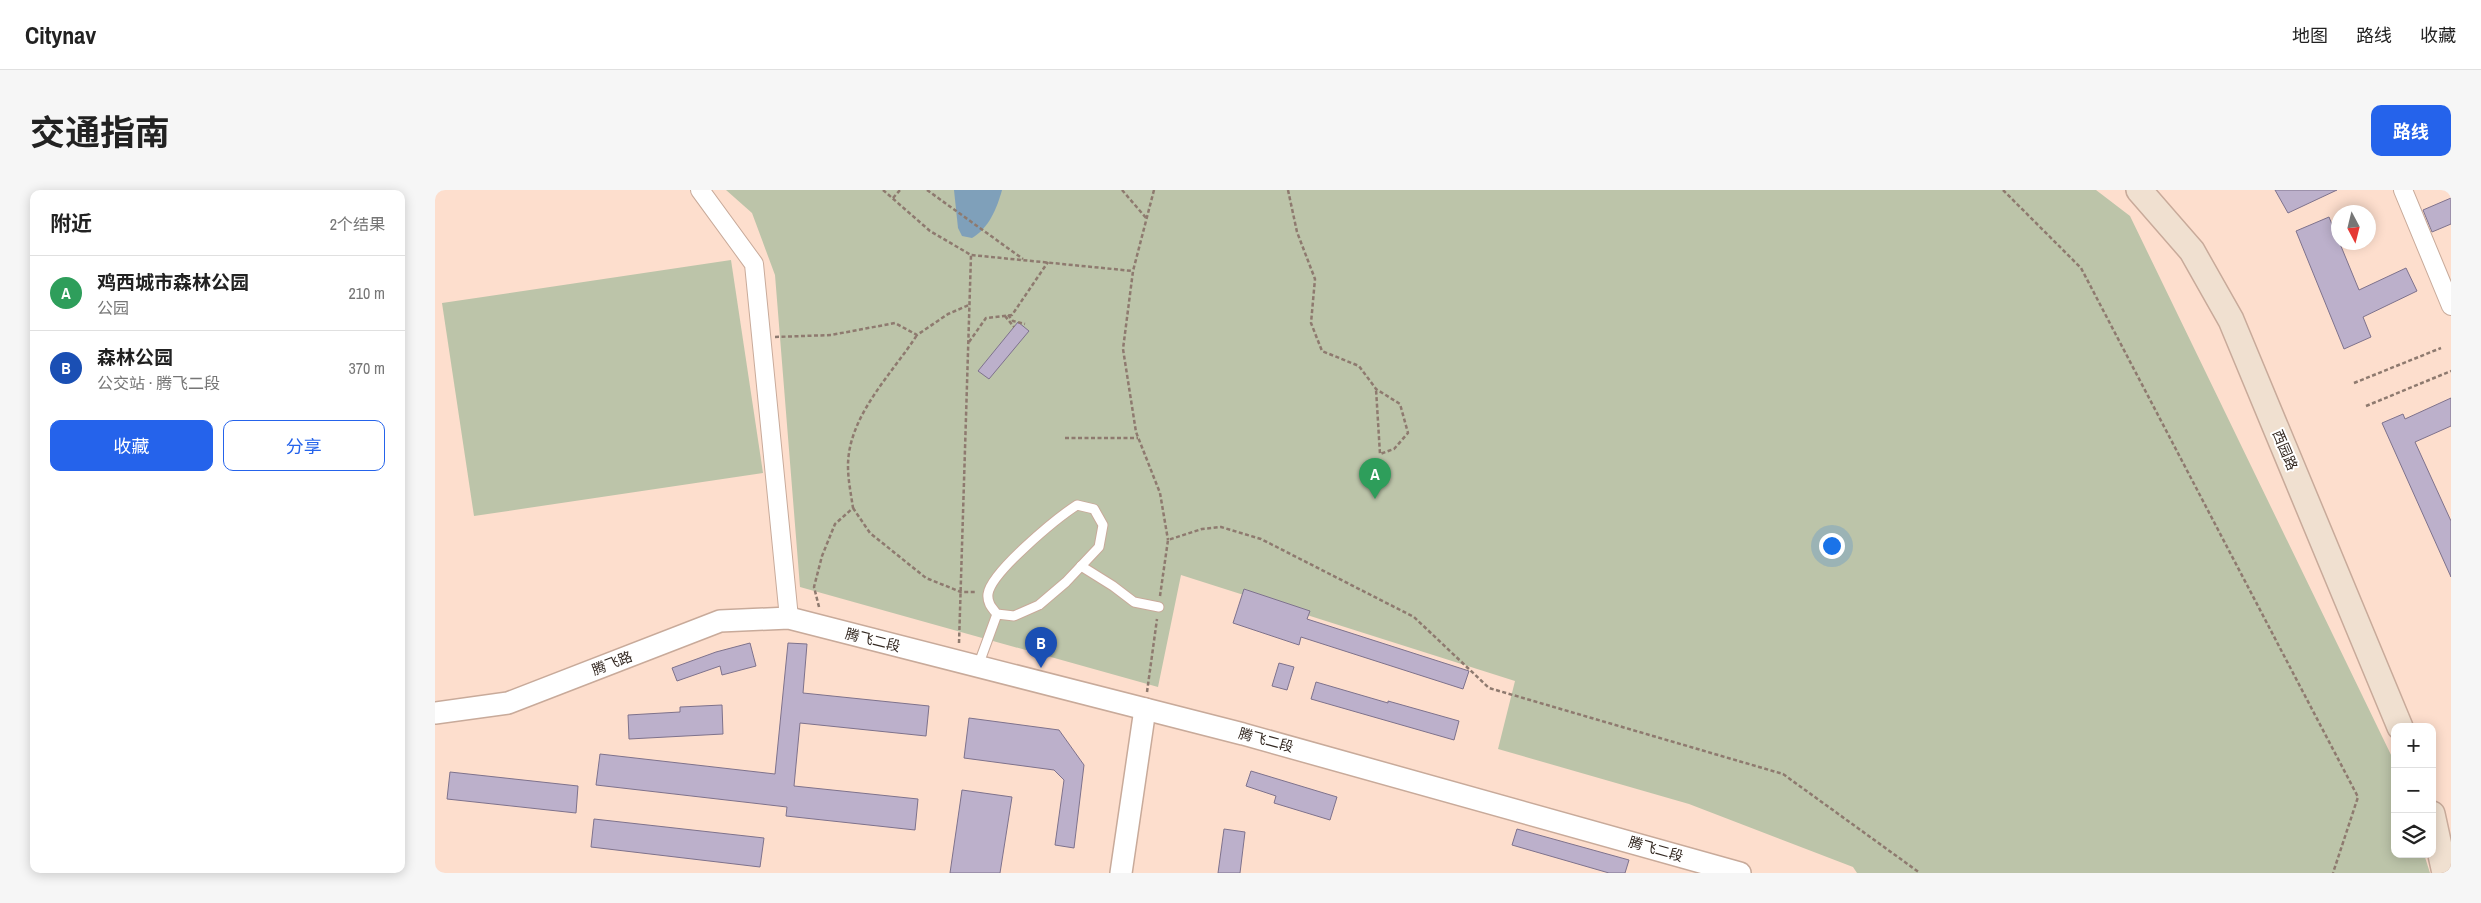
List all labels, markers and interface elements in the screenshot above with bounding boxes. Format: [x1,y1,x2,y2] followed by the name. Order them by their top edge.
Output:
[25,19,96,51] text: Citynav
[2292,23,2328,48] text: 地图
[2356,23,2392,48] text: 路线
[2420,23,2456,48] text: 收藏
[2371,105,2451,156] button: 路线
[30,109,170,156] text: 交通指南
[2331,205,2376,250] north arrow
[50,209,92,238] text: 附近
[330,213,385,235] text: 2个结果
[97,269,249,295] text: 鸡西城市森林公园
[61,282,71,304] text: A
[349,282,385,304] text: 210 m
[97,297,129,319] text: 公园
[97,344,173,370] text: 森林公园
[61,357,71,379] text: B
[349,357,385,379] text: 370 m
[97,372,220,394] text: 公交站 · 腾飞二段
[50,420,213,471] button: 收藏
[223,420,385,471] button: 分享
[2269,427,2301,473] street label: 西园路
[1359,458,1391,499] pin: A
[1819,533,1845,559] your location
[844,624,902,656] street label: 腾飞二段
[1025,627,1057,668] pin: B
[589,647,635,679] street label: 腾飞路
[2391,723,2436,858] map controls
[2391,723,2436,768] button: +
[1237,724,1295,756] street label: 腾飞二段
[2391,768,2436,813] button: −
[2391,813,2436,858] button: layers
[1627,833,1685,865] street label: 腾飞二段

